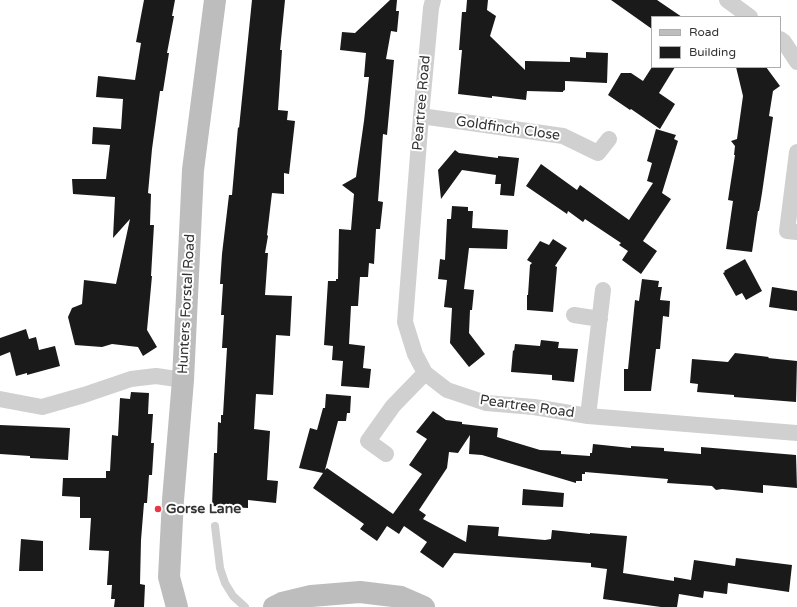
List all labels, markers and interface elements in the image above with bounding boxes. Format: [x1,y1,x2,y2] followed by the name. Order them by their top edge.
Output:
[651,16,781,68] legend
[689,25,719,39] text: Road
[689,45,736,59] text: Building
[409,55,435,151] street label: Peartree Road
[455,113,561,145] street label: Goldfinch Close
[175,234,199,374] street label: Hunters Forstal Road
[479,392,575,422] street label: Peartree Road
[166,501,241,517] place label: Gorse Lane
[153,504,163,514] marker: Gorse Lane

